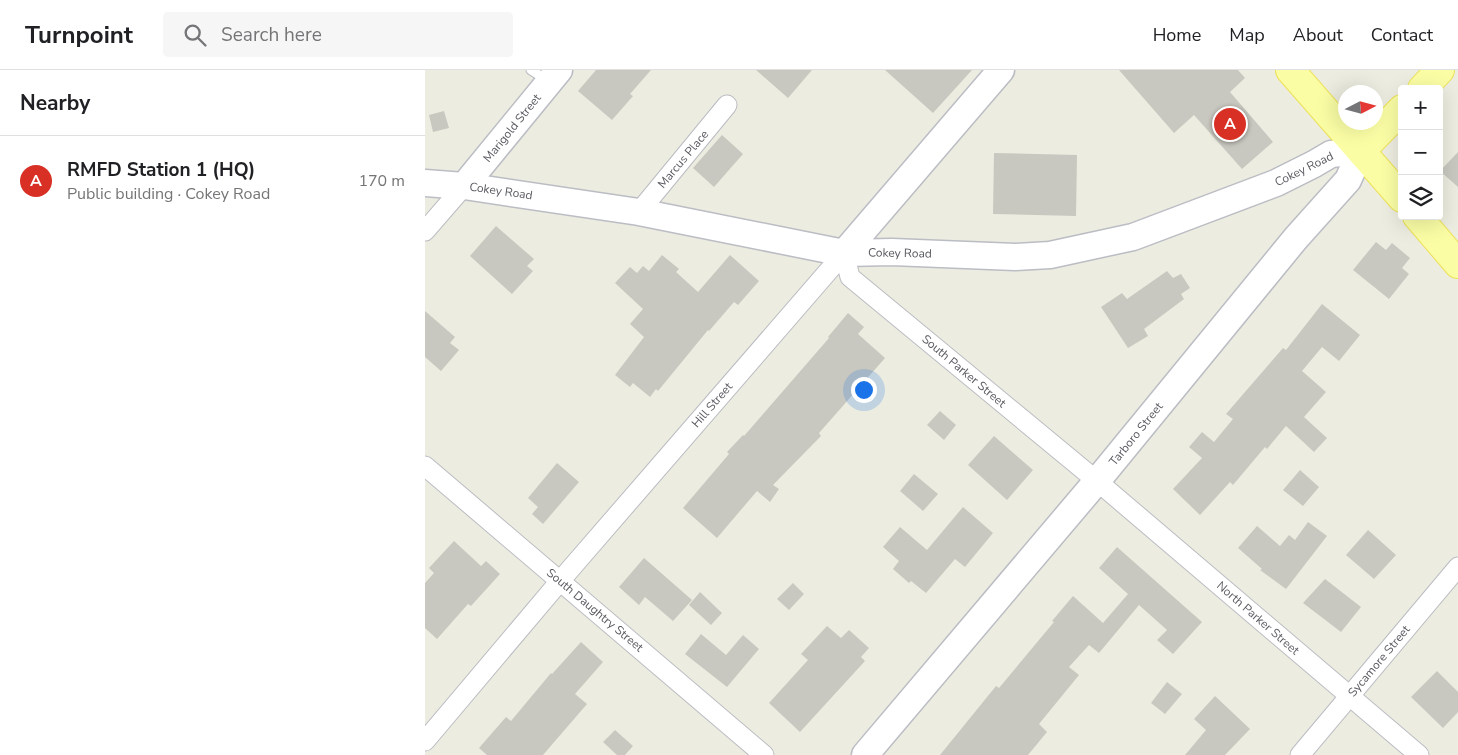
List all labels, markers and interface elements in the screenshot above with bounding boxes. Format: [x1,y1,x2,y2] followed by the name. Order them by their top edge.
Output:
[163,12,513,57] search box
[25,19,133,51] text: Turnpoint
[181,21,209,49] icon: search
[221,22,322,48] text: Search here
[1153,23,1201,47] text: Home
[1229,23,1265,47] text: Map
[1293,23,1343,47] text: About
[1371,23,1433,47] text: Contact
[1338,85,1383,130] north arrow
[1398,85,1443,220] map controls
[1398,85,1443,130] button: +
[20,89,90,117] text: Nearby
[479,90,545,166] street label: Marigold Street
[1214,105,1246,143] pin: A
[654,127,712,191] street label: Marcus Place
[1398,130,1443,175] button: −
[1272,148,1336,190] street label: Cokey Road
[67,157,255,183] text: RMFD Station 1 (HQ)
[30,170,42,192] text: A
[358,170,405,192] text: 170 m
[1398,175,1443,220] button: layers
[468,179,534,203] street label: Cokey Road
[67,183,270,205] text: Public building · Cokey Road
[868,244,932,262] street label: Cokey Road
[919,331,1010,411] street label: South Parker Street
[851,377,877,403] your location
[688,378,737,431] street label: Hill Street
[1105,398,1167,469] street label: Tarboro Street
[543,565,647,656] street label: South Daughtry Street
[1213,578,1303,659] street label: North Parker Street
[1344,621,1414,700] street label: Sycamore Street

